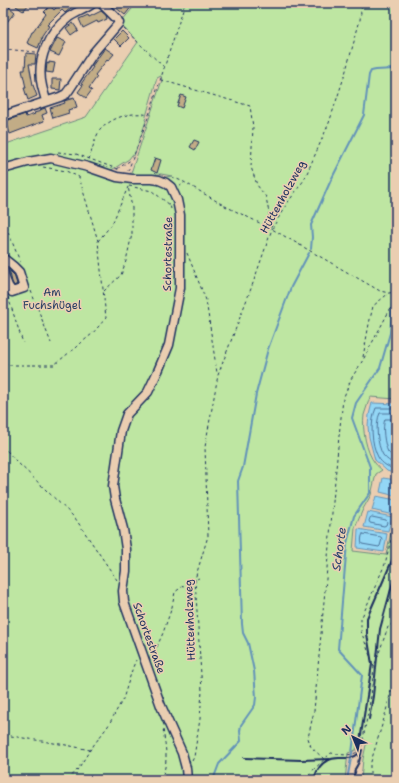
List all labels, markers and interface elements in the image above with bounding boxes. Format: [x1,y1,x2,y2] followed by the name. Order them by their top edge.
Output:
[257,158,309,236] street label: Hüttenholzweg
[160,217,176,291] street label: Schortestraße
[23,285,82,313] park label: Am Fuchshügel
[328,526,350,572] water label: Schorte
[181,579,199,661] street label: Hüttenholzweg
[129,600,169,676] street label: Schortestraße
[333,717,373,757] north arrow
[338,721,355,739] text: N

